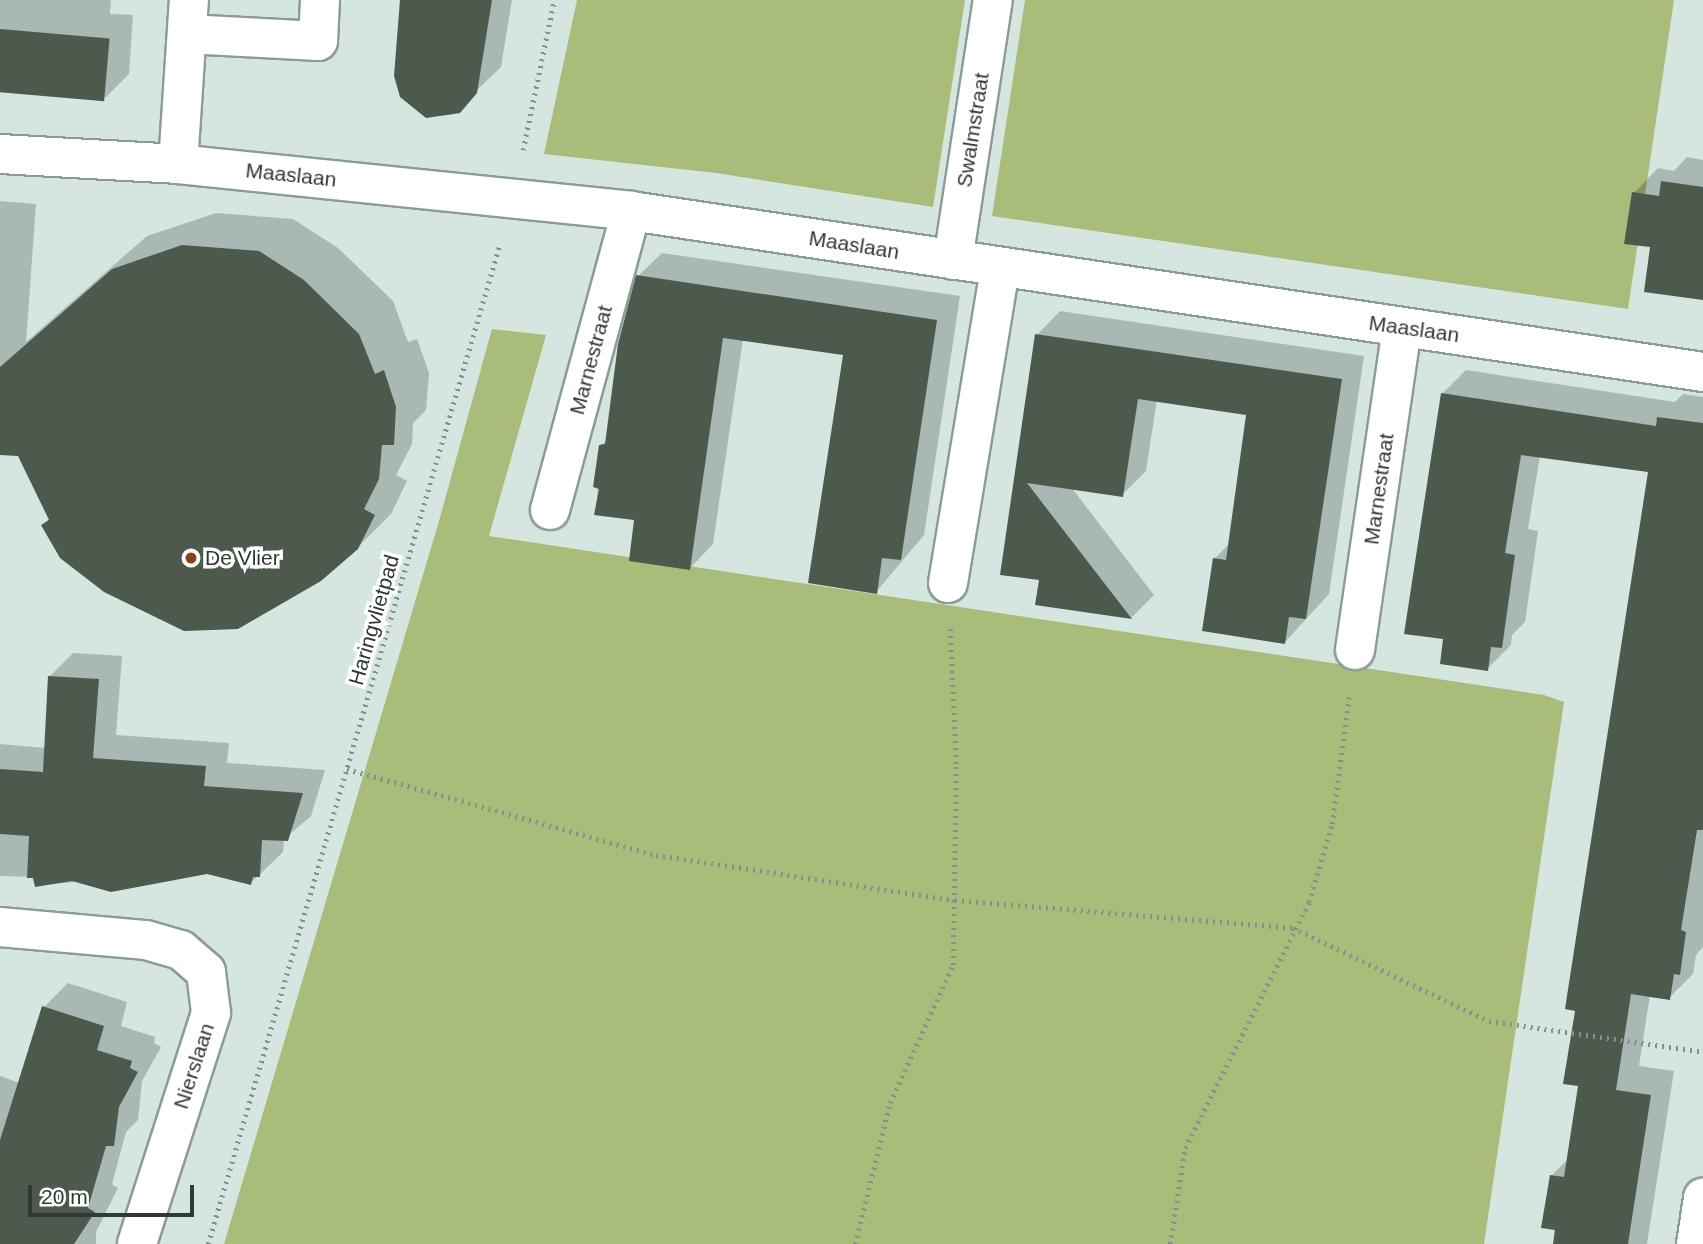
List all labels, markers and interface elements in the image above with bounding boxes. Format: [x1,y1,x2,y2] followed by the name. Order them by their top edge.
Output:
[952,71,994,189] street label: Swalmstraat
[244,158,338,192] street label: Maaslaan
[807,225,901,265] street label: Maaslaan
[564,303,618,417] street label: Marnestraat
[1367,310,1461,348] street label: Maaslaan
[1359,432,1399,546] street label: Marnestraat
[205,545,280,571] place label: De Vlier
[183,550,199,566] marker: De Vlier
[343,552,405,688] street label: Haringvlietpad
[168,1020,220,1112] street label: Nierslaan
[32,1170,198,1214] scale bar
[41,1185,88,1208] text: 20 m

